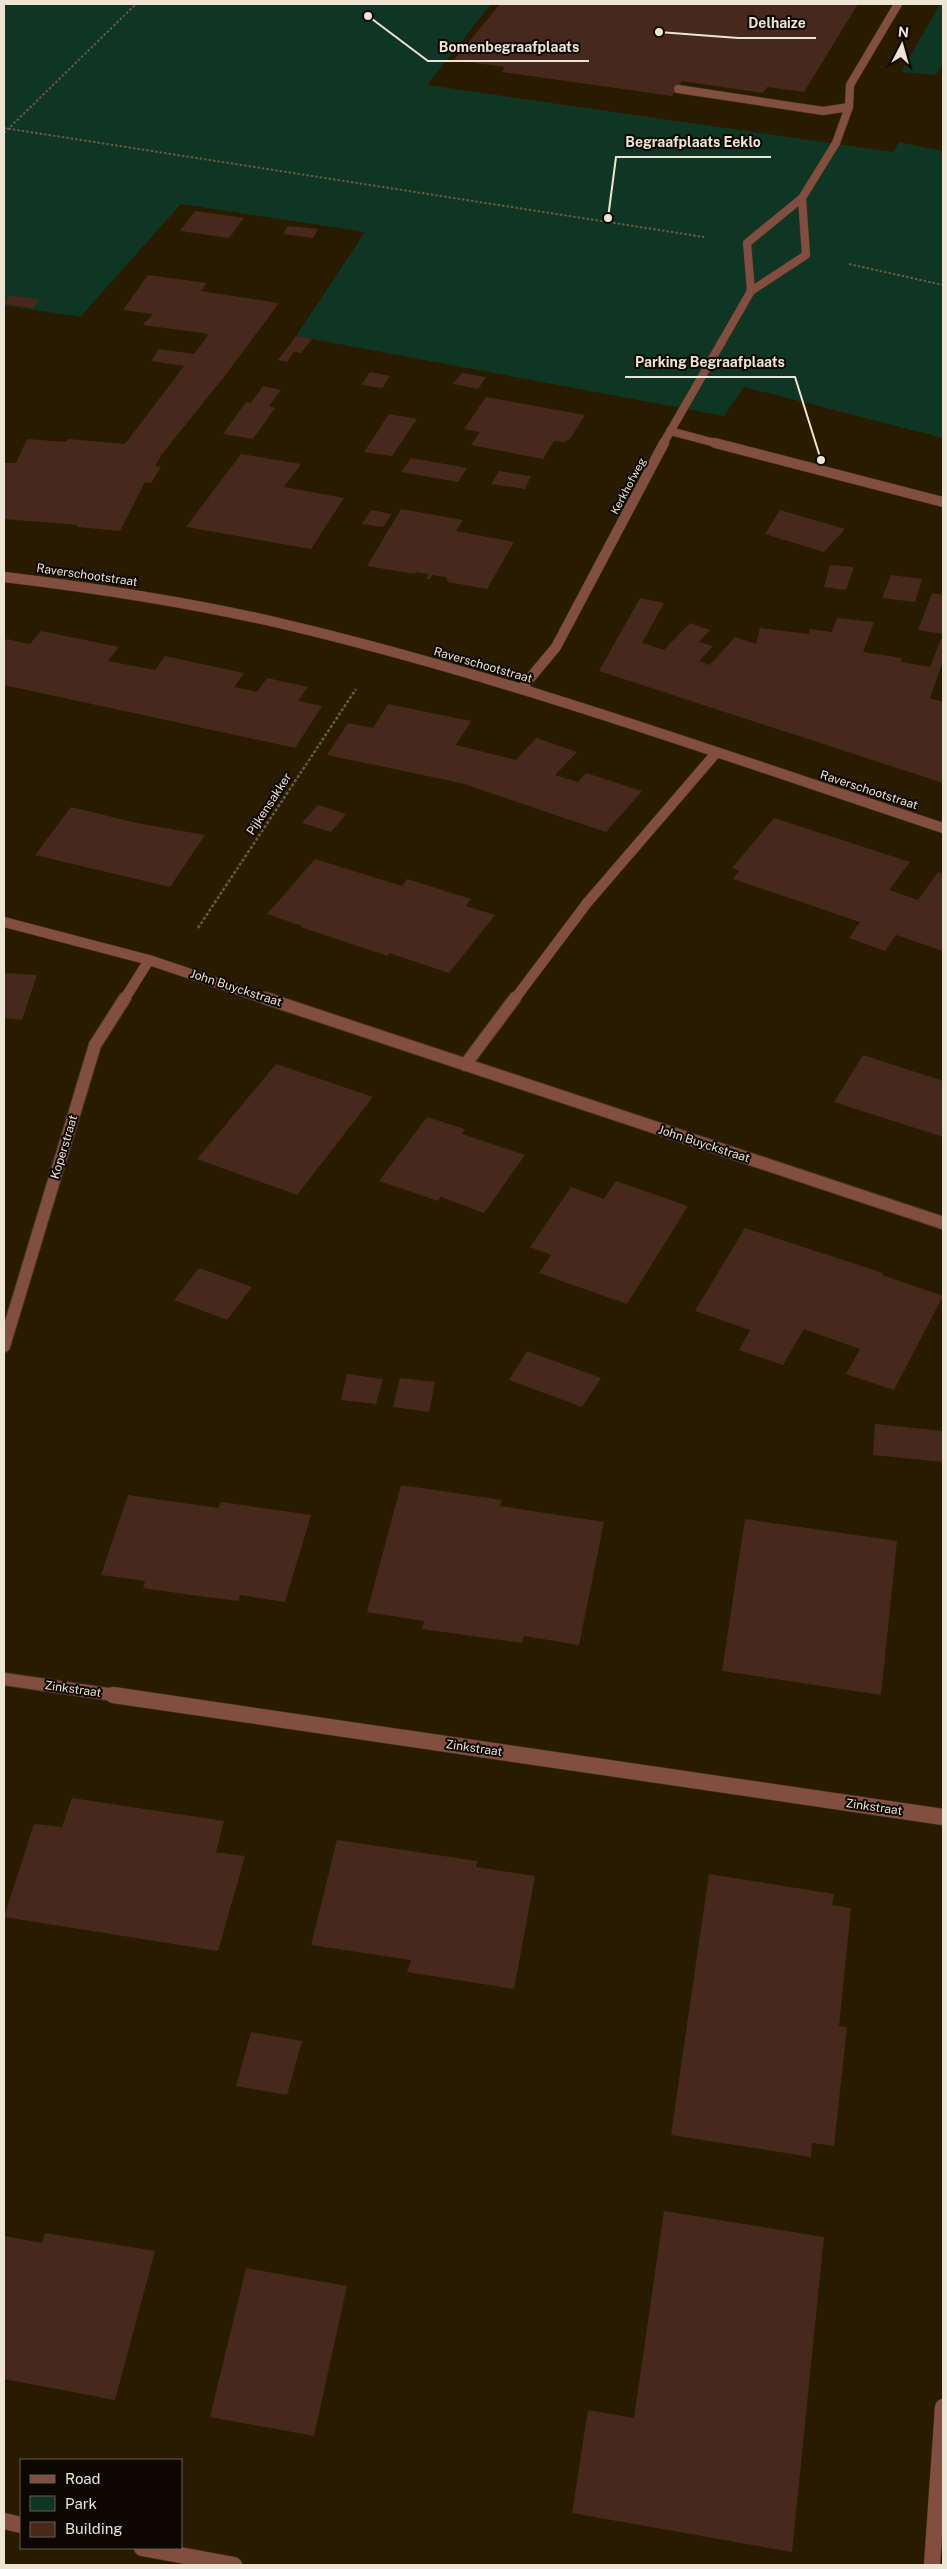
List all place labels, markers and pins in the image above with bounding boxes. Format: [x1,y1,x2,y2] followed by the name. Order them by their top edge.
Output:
[738,9,816,38] callout: Delhaize
[428,32,589,61] callout: Bomenbegraafplaats
[616,128,771,157] callout: Begraafplaats Eeklo
[625,348,795,377] callout: Parking Begraafplaats

